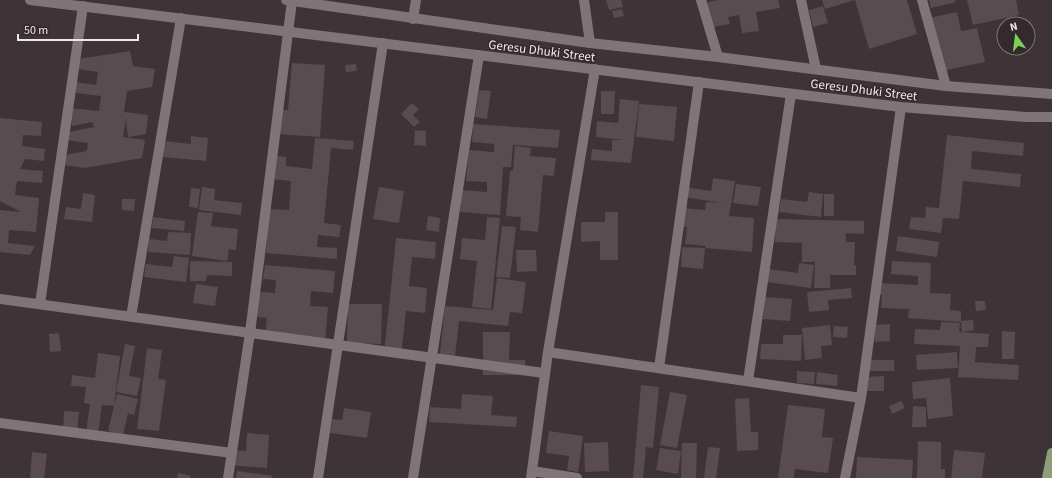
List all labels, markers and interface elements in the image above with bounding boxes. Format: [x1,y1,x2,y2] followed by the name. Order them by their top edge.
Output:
[18,16,138,42] scale bar
[996,16,1036,56] north arrow
[1008,19,1019,35] text: N
[24,22,48,39] text: 50 m
[488,36,597,67] street label: Geresu Dhuki Street
[810,75,919,106] street label: Geresu Dhuki Street

